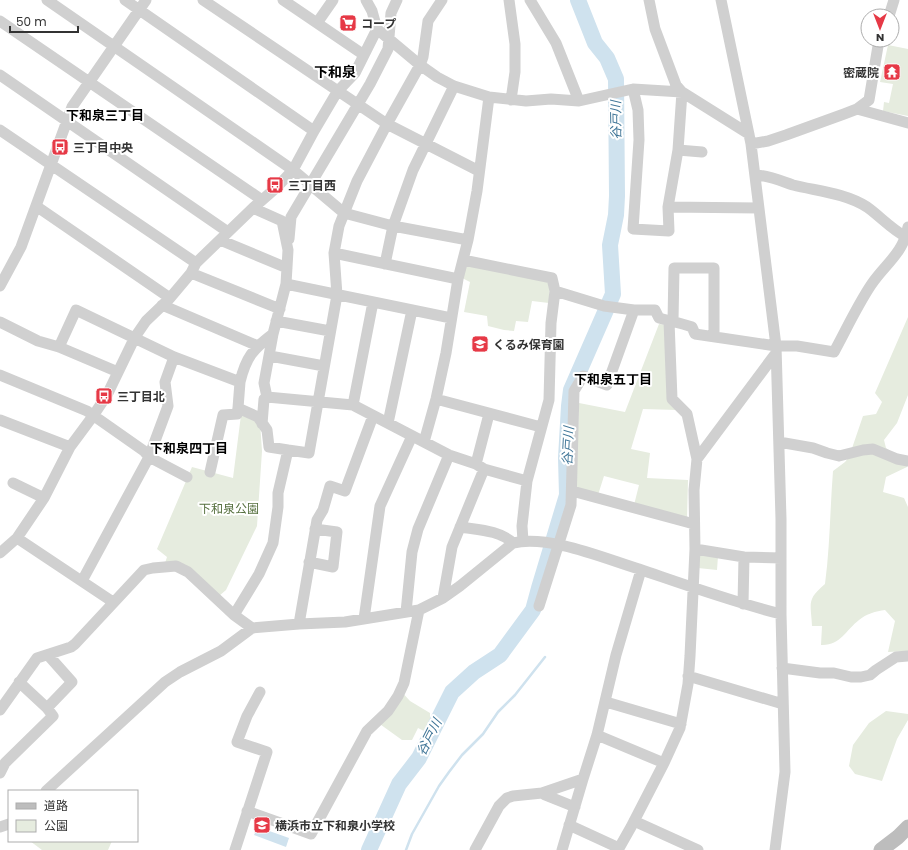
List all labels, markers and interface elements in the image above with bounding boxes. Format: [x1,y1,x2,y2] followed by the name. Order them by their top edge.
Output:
[10,8,78,34] scale bar
[860,8,900,48] north arrow
[16,13,47,30] text: 50 m
[338,13,358,33] supermarket icon: コープ
[361,15,396,32] place label: コープ
[876,30,884,46] text: N
[314,62,356,82] district label: 下和泉
[882,62,902,82] temple icon: 密蔵院
[843,64,879,81] place label: 密蔵院
[606,98,626,140] water label: 谷戸川
[66,106,144,125] district label: 下和泉三丁目
[50,137,70,157] bus stop icon: 三丁目中央
[73,139,133,156] place label: 三丁目中央
[265,175,285,195] bus stop icon: 三丁目西
[288,177,336,194] place label: 三丁目西
[470,334,490,354] school or university icon: くるみ保育園
[493,336,565,353] place label: くるみ保育園
[574,370,652,389] district label: 下和泉五丁目
[94,386,114,406] bus stop icon: 三丁目北
[117,388,165,405] place label: 三丁目北
[557,424,579,466] water label: 谷戸川
[150,439,228,458] district label: 下和泉四丁目
[199,500,259,517] park label: 下和泉公園
[412,714,447,759] water label: 谷戸川
[8,790,138,842] legend
[44,797,68,814] text: 道路
[252,815,272,835] school or university icon: 横浜市立下和泉小学校
[44,817,68,834] text: 公園
[275,817,395,834] place label: 横浜市立下和泉小学校

